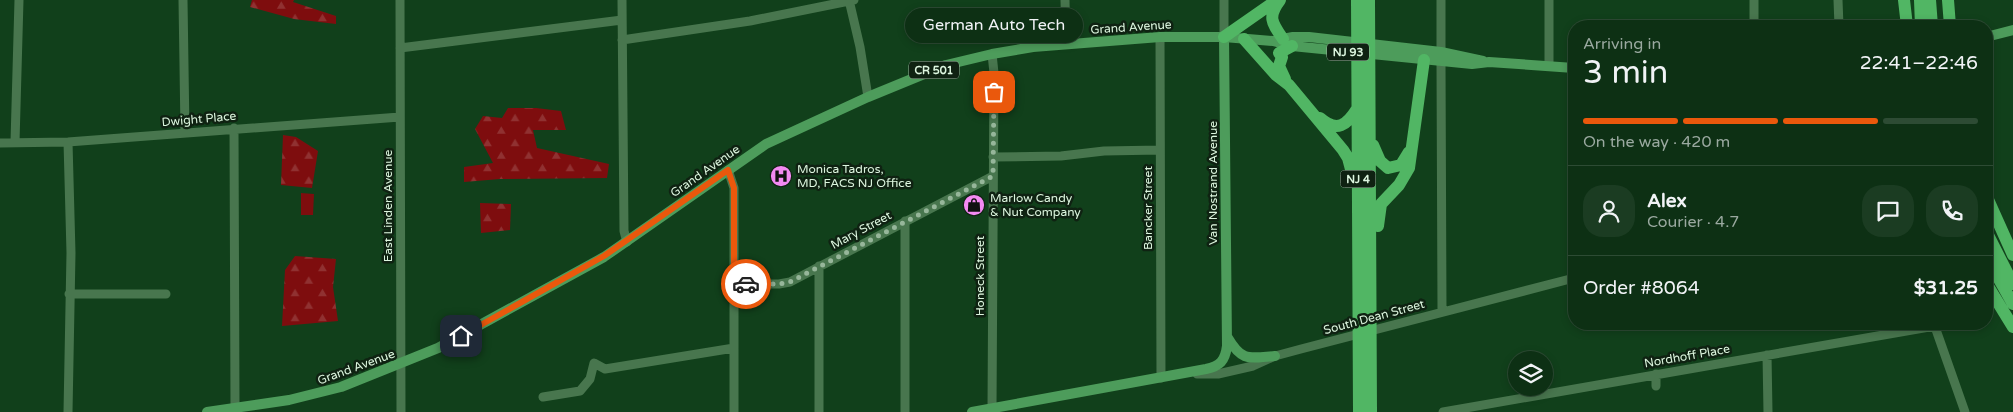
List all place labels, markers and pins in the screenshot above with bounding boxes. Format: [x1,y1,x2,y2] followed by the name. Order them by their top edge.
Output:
[905,7,1083,42] callout: German Auto Tech
[973,71,1015,113] pin
[797,162,912,190] place label: Monica Tadros, MD, FACS NJ Office
[769,164,793,188] hospital icon: Monica Tadros, MD, FACS NJ Office
[990,191,1081,219] place label: Marlow Candy & Nut Company
[962,193,986,217] shop icon: Marlow Candy & Nut Company
[440,315,482,357] pin

